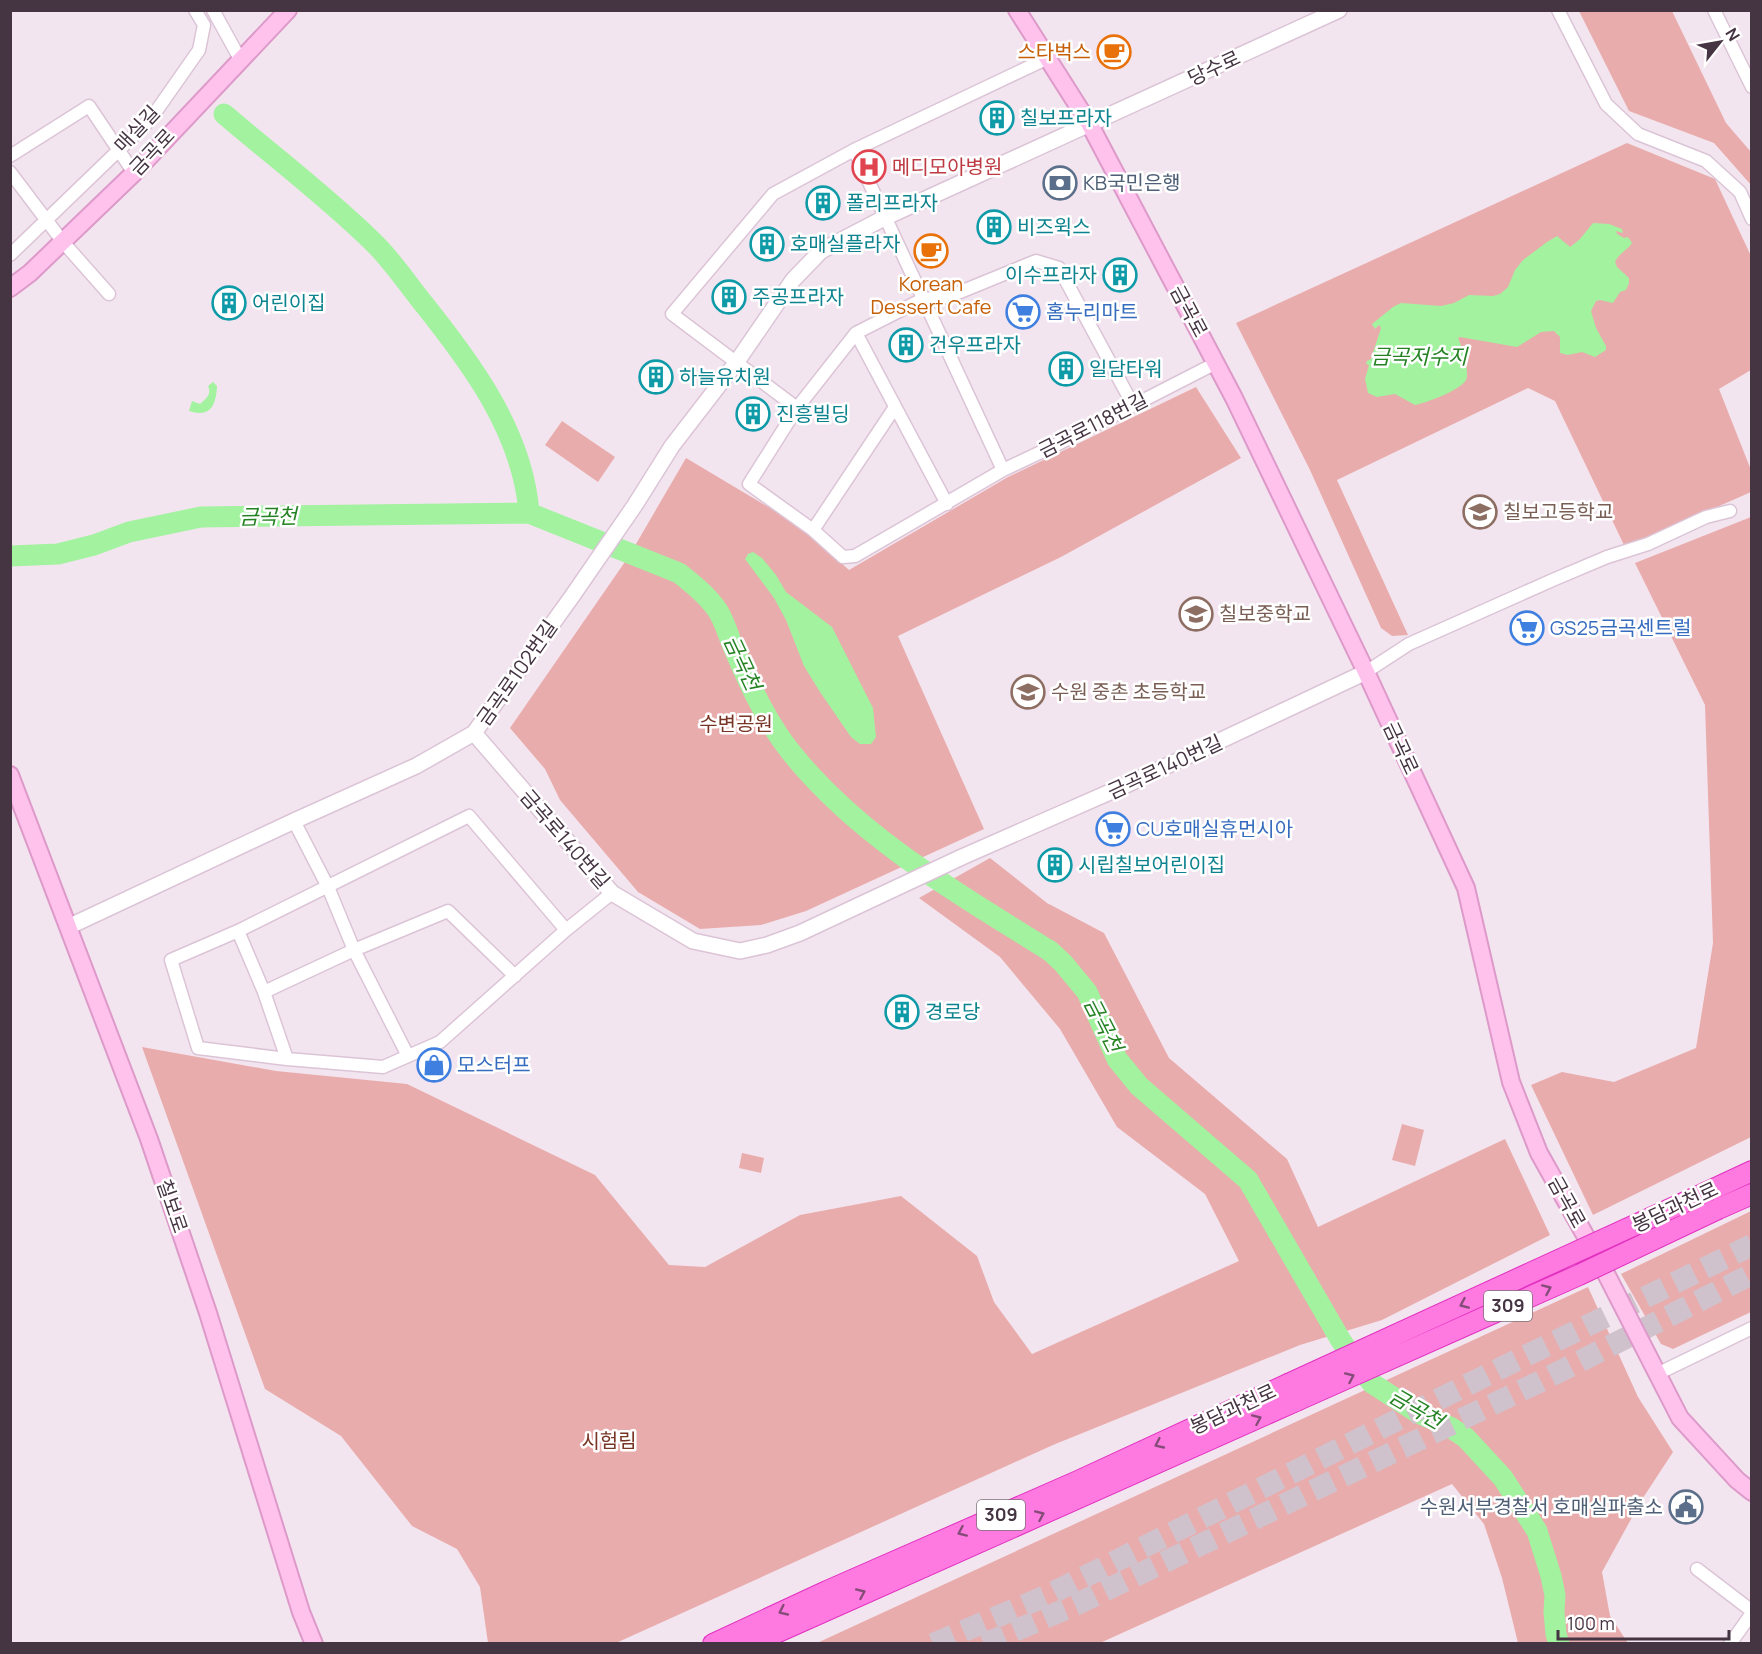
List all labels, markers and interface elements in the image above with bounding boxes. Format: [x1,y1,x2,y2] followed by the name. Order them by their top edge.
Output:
[1690,12,1750,72] north arrow
[1720,24,1745,45] text: N
[1096,34,1132,70] cafe icon: 스타벅스
[1017,38,1091,65] place label: 스타벅스
[1183,44,1245,91] street label: 당수로
[108,99,165,158] street label: 매실길
[979,100,1015,136] building icon: 칠보프라자
[1020,104,1112,131] place label: 칠보프라자
[123,122,180,181] street label: 금곡로
[851,149,887,185] hospital icon: 메디모아병원
[892,153,1002,180] place label: 메디모아병원
[1042,165,1078,201] bank icon: KB국민은행
[1083,169,1181,196] place label: KB국민은행
[805,185,841,221] building icon: 폴리프라자
[846,189,938,216] place label: 폴리프라자
[976,209,1012,245] building icon: 비즈윅스
[1017,213,1091,240] place label: 비즈윅스
[749,226,785,262] building icon: 호매실플라자
[790,230,900,257] place label: 호매실플라자
[913,233,949,269] cafe icon: Korean Dessert Cafe
[1102,257,1138,293] building icon: 이수프라자
[1005,261,1097,288] place label: 이수프라자
[871,270,991,320] place label: Korean Dessert Cafe
[711,279,747,315] building icon: 주공프라자
[1165,280,1214,341] street label: 금곡로
[752,283,844,310] place label: 주공프라자
[211,285,247,321] building icon: 어린이집
[252,289,326,316] place label: 어린이집
[1005,294,1041,330] supermarket icon: 홈누리마트
[1046,298,1138,325] place label: 홈누리마트
[888,327,924,363] building icon: 건우프라자
[929,331,1021,358] place label: 건우프라자
[1371,342,1469,370] water label: 금곡저수지
[1048,351,1084,387] building icon: 일담타워
[1089,355,1163,382] place label: 일담타워
[638,359,674,395] building icon: 하늘유치원
[679,363,771,390] place label: 하늘유치원
[1034,385,1152,464] street label: 금곡로118번길
[735,396,771,432] building icon: 진흥빌딩
[776,400,850,427] place label: 진흥빌딩
[1462,494,1498,530] school or university icon: 칠보고등학교
[1503,498,1613,525] place label: 칠보고등학교
[239,501,300,531] water label: 금곡천
[1178,596,1214,632] school or university icon: 칠보중학교
[1219,600,1311,627] place label: 칠보중학교
[1509,610,1545,646] supermarket icon: GS25금곡센트럴
[470,614,563,731] street label: 금곡로102번길
[1550,614,1691,641] place label: GS25금곡센트럴
[718,630,769,697] water label: 금곡천
[1010,674,1046,710] school or university icon: 수원 중촌 초등학교
[1051,678,1206,705] place label: 수원 중촌 초등학교
[699,710,773,737] park label: 수변공원
[1378,717,1425,779] street label: 금곡로
[1103,728,1227,805] street label: 금곡로140번길
[515,783,616,894] street label: 금곡로140번길
[1095,811,1131,847] supermarket icon: CU호매실휴먼시아
[1136,815,1293,842] place label: CU호매실휴먼시아
[1037,847,1073,883] building icon: 시립칠보어린이집
[1078,851,1225,878] place label: 시립칠보어린이집
[1078,992,1131,1059] water label: 금곡천
[884,994,920,1030] building icon: 경로당
[925,998,980,1025] place label: 경로당
[416,1047,452,1083] shop icon: 모스터프
[457,1051,531,1078] place label: 모스터프
[1542,1171,1593,1232] street label: 금곡로
[151,1175,194,1236] street label: 칠보로
[1627,1175,1722,1238] street label: 봉담과천로
[1541,1284,1552,1296] one-way arrow
[1484,1291,1532,1321] road number: 309
[1459,1297,1470,1309] one-way arrow
[1343,1372,1354,1384] one-way arrow
[1185,1377,1280,1440] street label: 봉담과천로
[1384,1382,1451,1436] water label: 금곡천
[1250,1414,1261,1426] one-way arrow
[581,1427,637,1454] park label: 시험림
[1154,1436,1165,1448] one-way arrow
[1668,1489,1704,1525] public building icon: 수원서부경찰서 호매실파출소
[1420,1493,1663,1520] place label: 수원서부경찰서 호매실파출소
[977,1500,1025,1530] road number: 309
[1034,1510,1045,1522] one-way arrow
[957,1525,968,1537] one-way arrow
[855,1588,866,1600] one-way arrow
[779,1603,790,1615] one-way arrow
[1558,1603,1729,1641] scale bar
[1567,1611,1615,1635] text: 100 m

